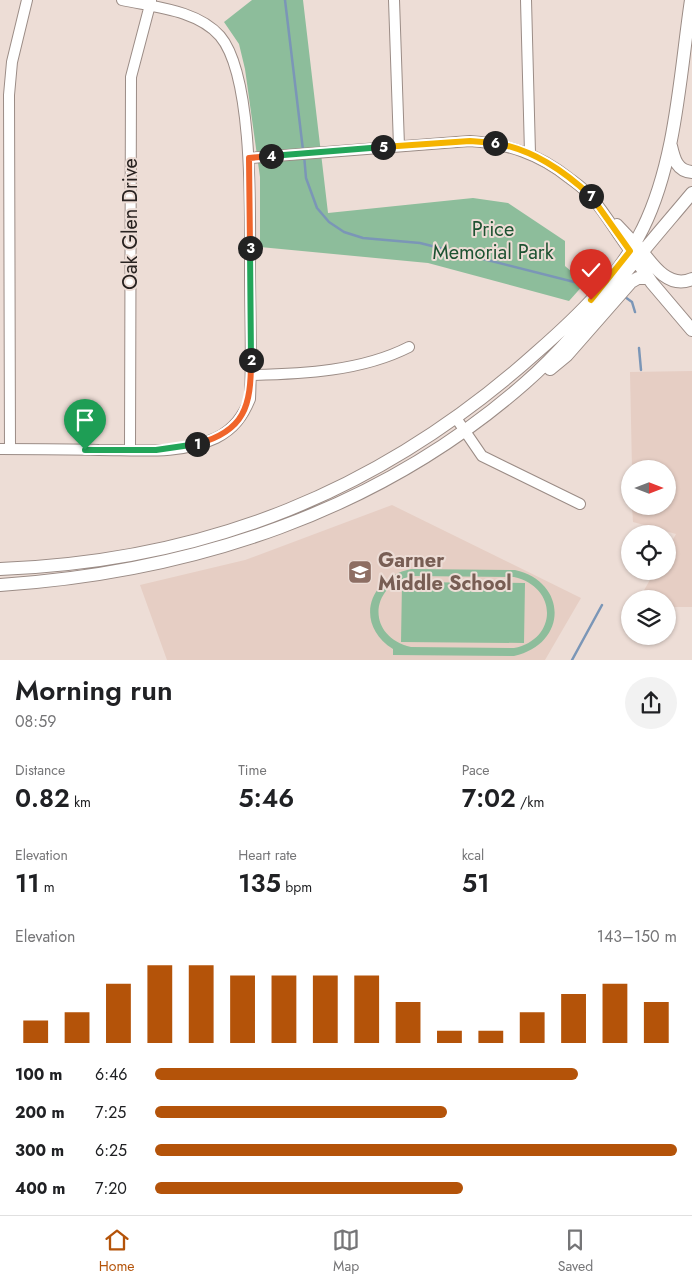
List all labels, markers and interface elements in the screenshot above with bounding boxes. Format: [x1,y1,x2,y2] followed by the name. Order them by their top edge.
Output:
[482,130,508,156] pin: 6
[491,133,500,153] text: 6
[370,134,396,160] pin: 5
[379,137,388,157] text: 5
[258,144,284,168] pin: 4
[267,146,276,166] text: 4
[116,158,145,290] street label: Oak Glen Drive
[578,184,604,208] pin: 7
[587,186,596,206] text: 7
[433,215,554,267] park label: Price Memorial Park
[238,236,262,260] pin: 3
[246,238,255,258] text: 3
[570,249,612,300] pin
[577,256,605,284] icon: check
[238,348,264,372] pin: 2
[247,350,256,370] text: 2
[64,399,106,450] pin
[71,406,99,434] icon: arrive
[184,432,210,456] pin: 1
[194,434,201,454] text: 1
[621,460,676,515] north arrow
[621,460,676,645] map controls
[621,525,676,580] button: locate
[378,546,512,598] place label: Garner Middle School
[347,559,373,585] school or university icon: Garner Middle School
[621,590,676,645] button: layers
[15,670,173,711] text: Morning run
[625,677,677,729] button: share
[15,710,56,733] text: 08:59
[15,760,65,780] text: Distance
[238,760,267,780] text: Time
[462,760,490,780] text: Pace
[15,780,70,816] text: 0.82
[238,780,294,816] text: 5:46
[462,780,516,816] text: 7:02
[70,792,91,812] text: km
[516,792,544,812] text: /km
[15,845,68,865] text: Elevation
[238,845,297,865] text: Heart rate
[462,845,484,865] text: kcal
[15,865,40,901] text: 11
[238,865,281,901] text: 135
[462,865,489,901] text: 51
[40,877,55,897] text: m
[281,877,312,897] text: bpm
[15,925,75,948] text: Elevation
[597,925,677,948] text: 143–150 m
[15,1063,62,1086] text: 100 m
[95,1063,128,1086] text: 6:46
[15,1101,65,1124] text: 200 m
[95,1101,126,1124] text: 7:25
[15,1139,64,1162] text: 300 m
[95,1139,127,1162] text: 6:25
[15,1177,65,1200] text: 400 m
[95,1177,127,1200] text: 7:20
[99,1226,135,1276] tab: Home
[332,1226,360,1276] tab: Map
[558,1226,593,1276] tab: Saved

